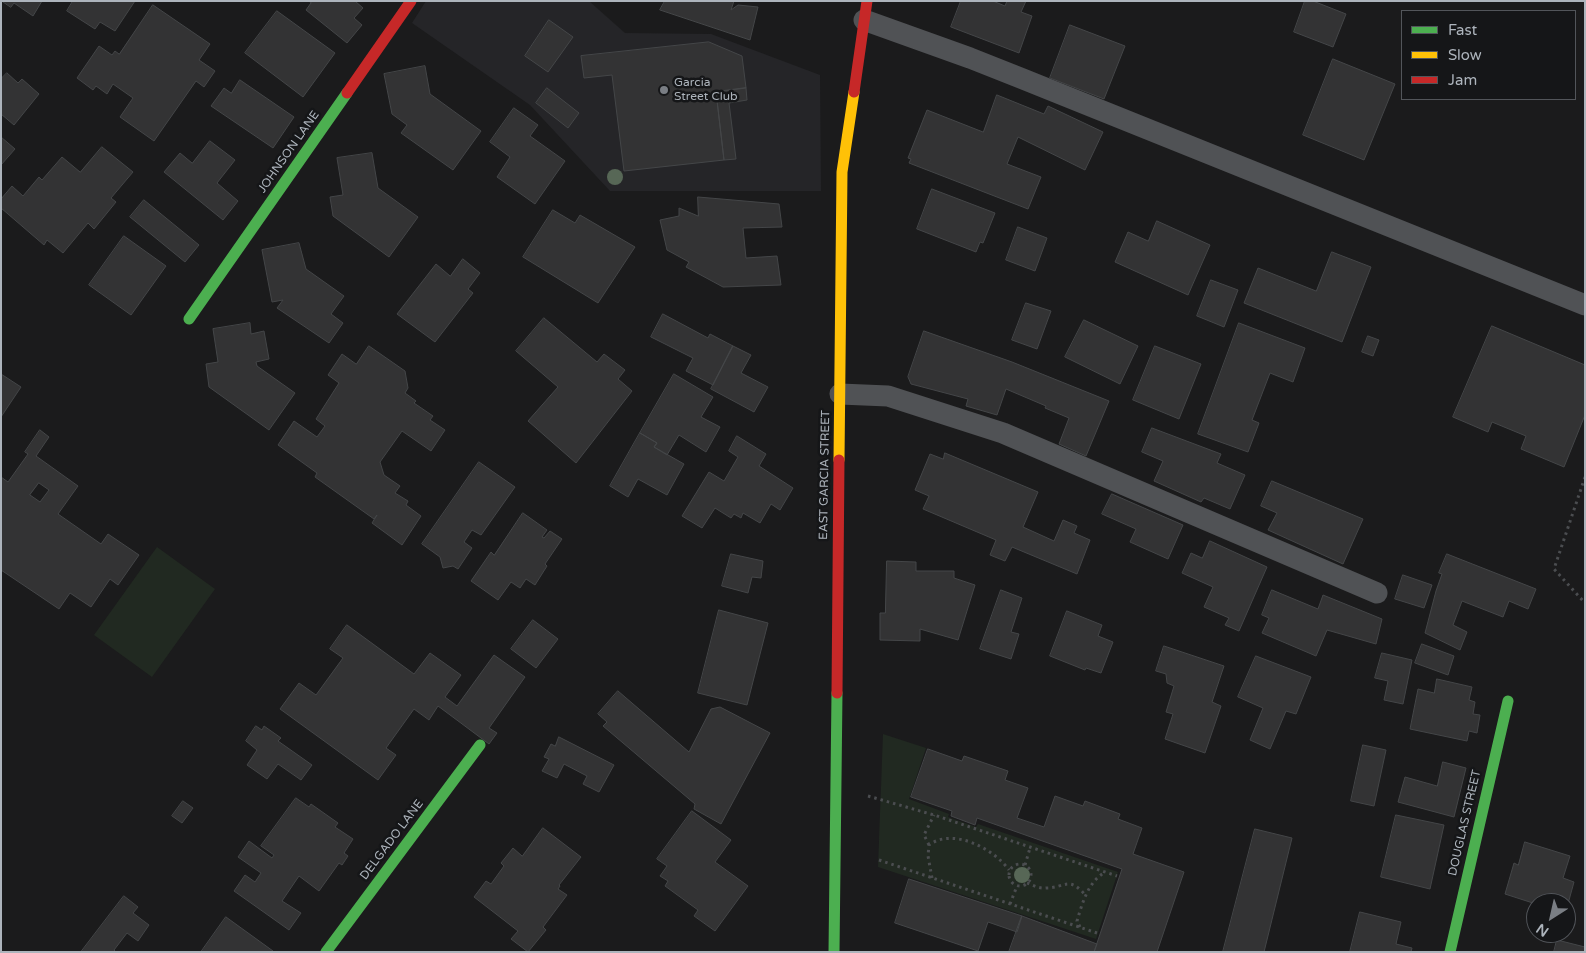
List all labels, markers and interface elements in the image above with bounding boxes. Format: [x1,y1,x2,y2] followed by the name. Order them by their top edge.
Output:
[1401,10,1576,100] legend
[1448,21,1477,39] text: Fast
[1448,46,1482,64] text: Slow
[1448,71,1477,89] text: Jam
[674,76,738,104] place label: Garcia Street Club
[658,84,670,96] marker: Garcia Street Club
[255,108,323,196] street label: JOHNSON LANE
[817,410,833,540] street label: EAST GARCIA STREET
[1446,769,1484,877] street label: DOUGLAS STREET
[357,797,427,883] street label: DELGADO LANE
[1526,893,1576,943] north arrow
[1533,920,1552,940] text: N

